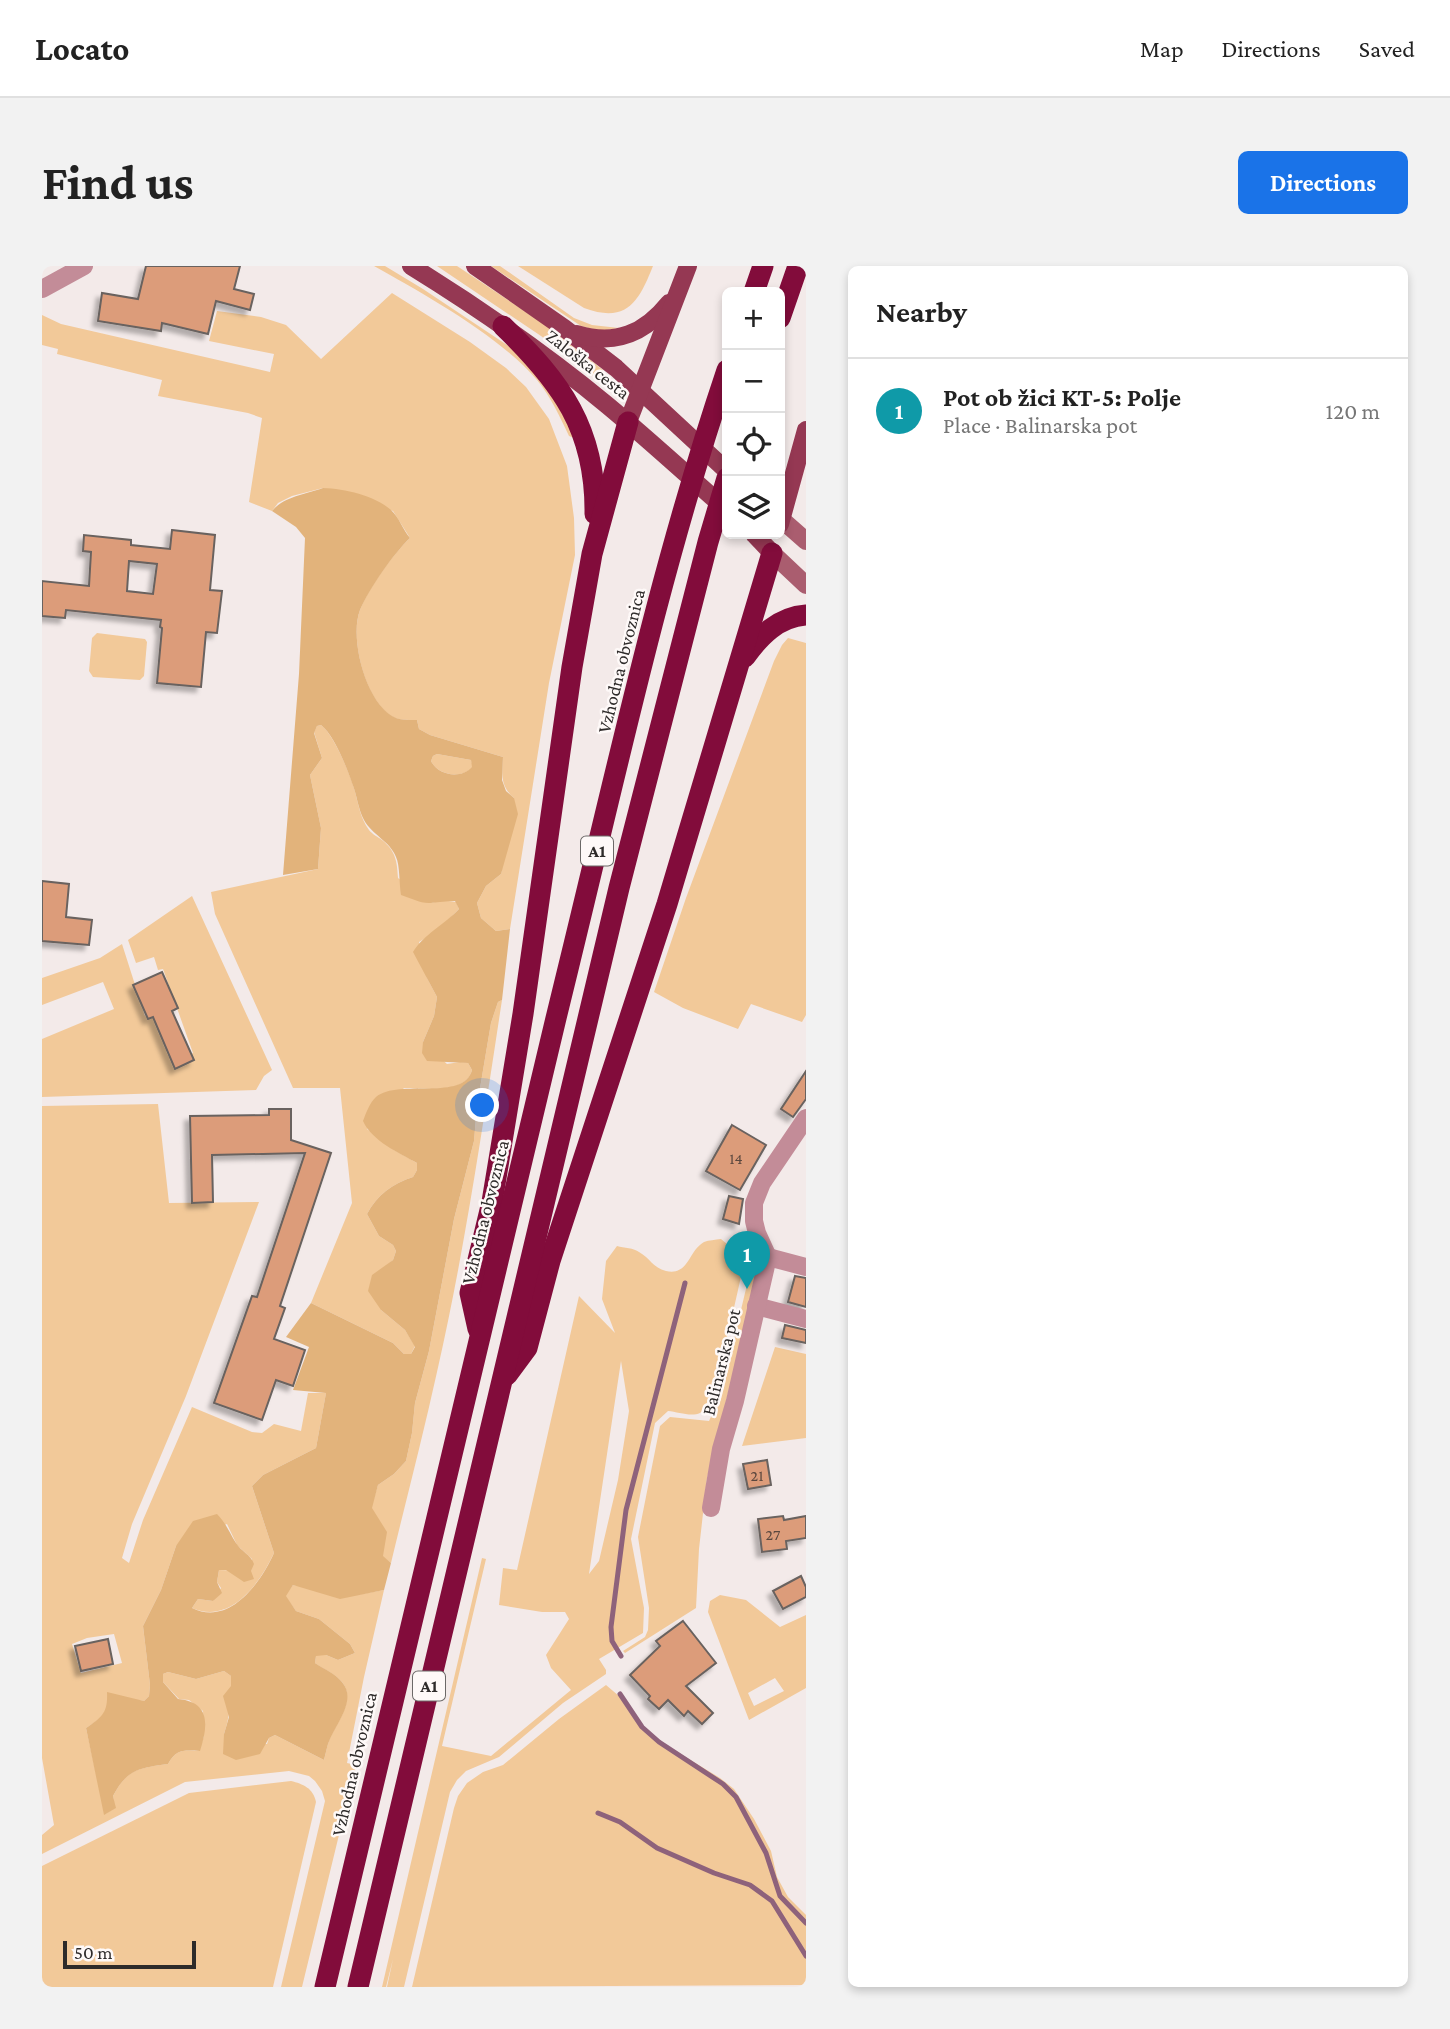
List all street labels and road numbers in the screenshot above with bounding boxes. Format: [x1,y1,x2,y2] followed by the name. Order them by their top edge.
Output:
[542,325,634,403] street label: Zaloška cesta
[593,587,649,735] street label: Vzhodna obvoznica
[581,836,613,866] road number: A1
[457,1138,513,1286] street label: Vzhodna obvoznica
[698,1306,745,1418] street label: Balinarska pot
[413,1672,445,1700] road number: A1
[327,1690,381,1838] street label: Vzhodna obvoznica

